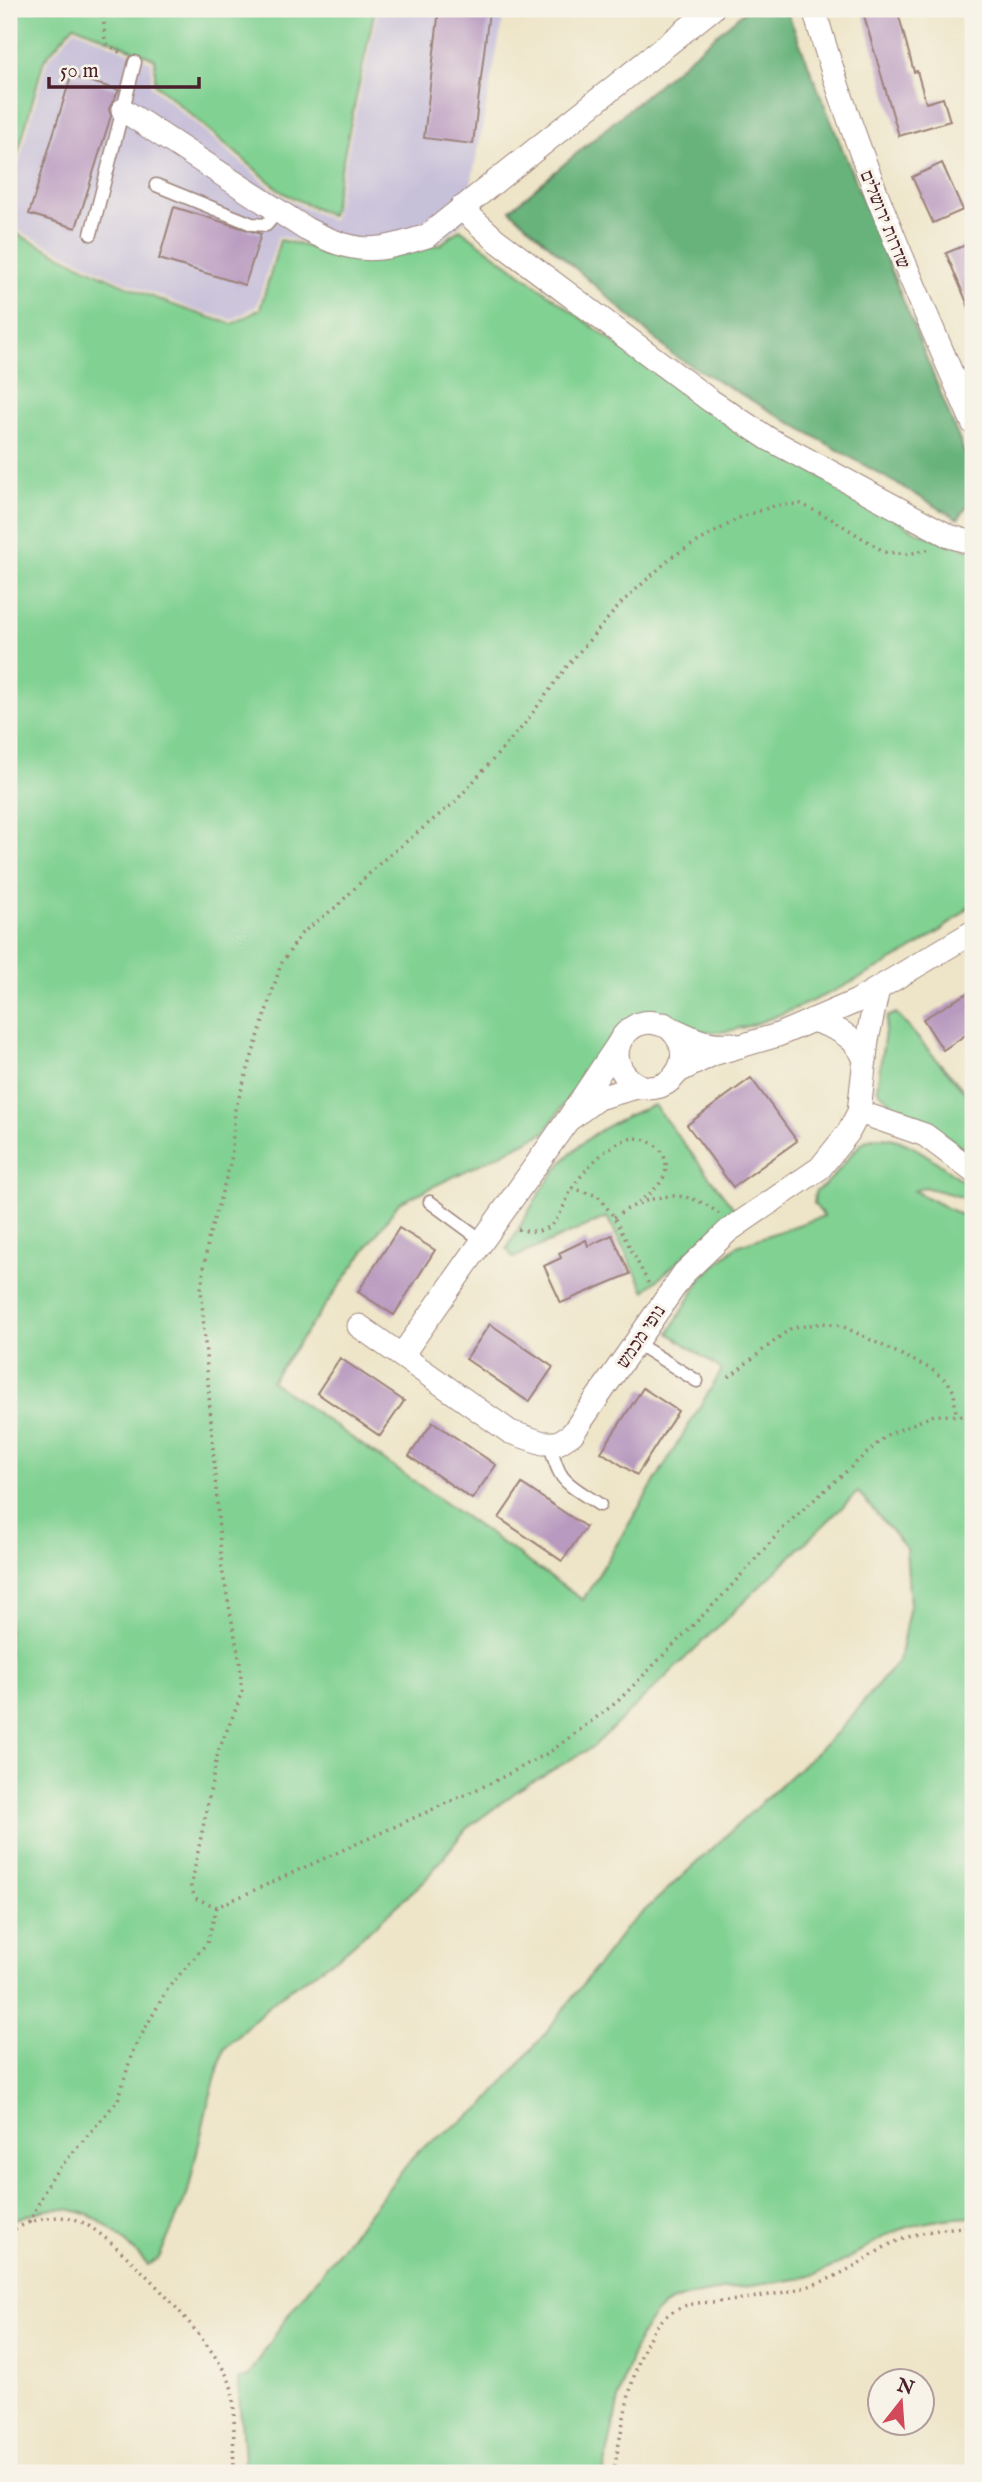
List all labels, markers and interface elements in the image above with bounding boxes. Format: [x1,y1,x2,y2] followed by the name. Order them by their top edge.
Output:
[49,46,200,90] scale bar
[60,58,99,85] text: 50 m
[853,167,915,273] street label: שדרות ירושלים
[612,1301,672,1374] street label: נופי מכמש
[866,2366,936,2436] north arrow
[893,2373,917,2402] text: N

